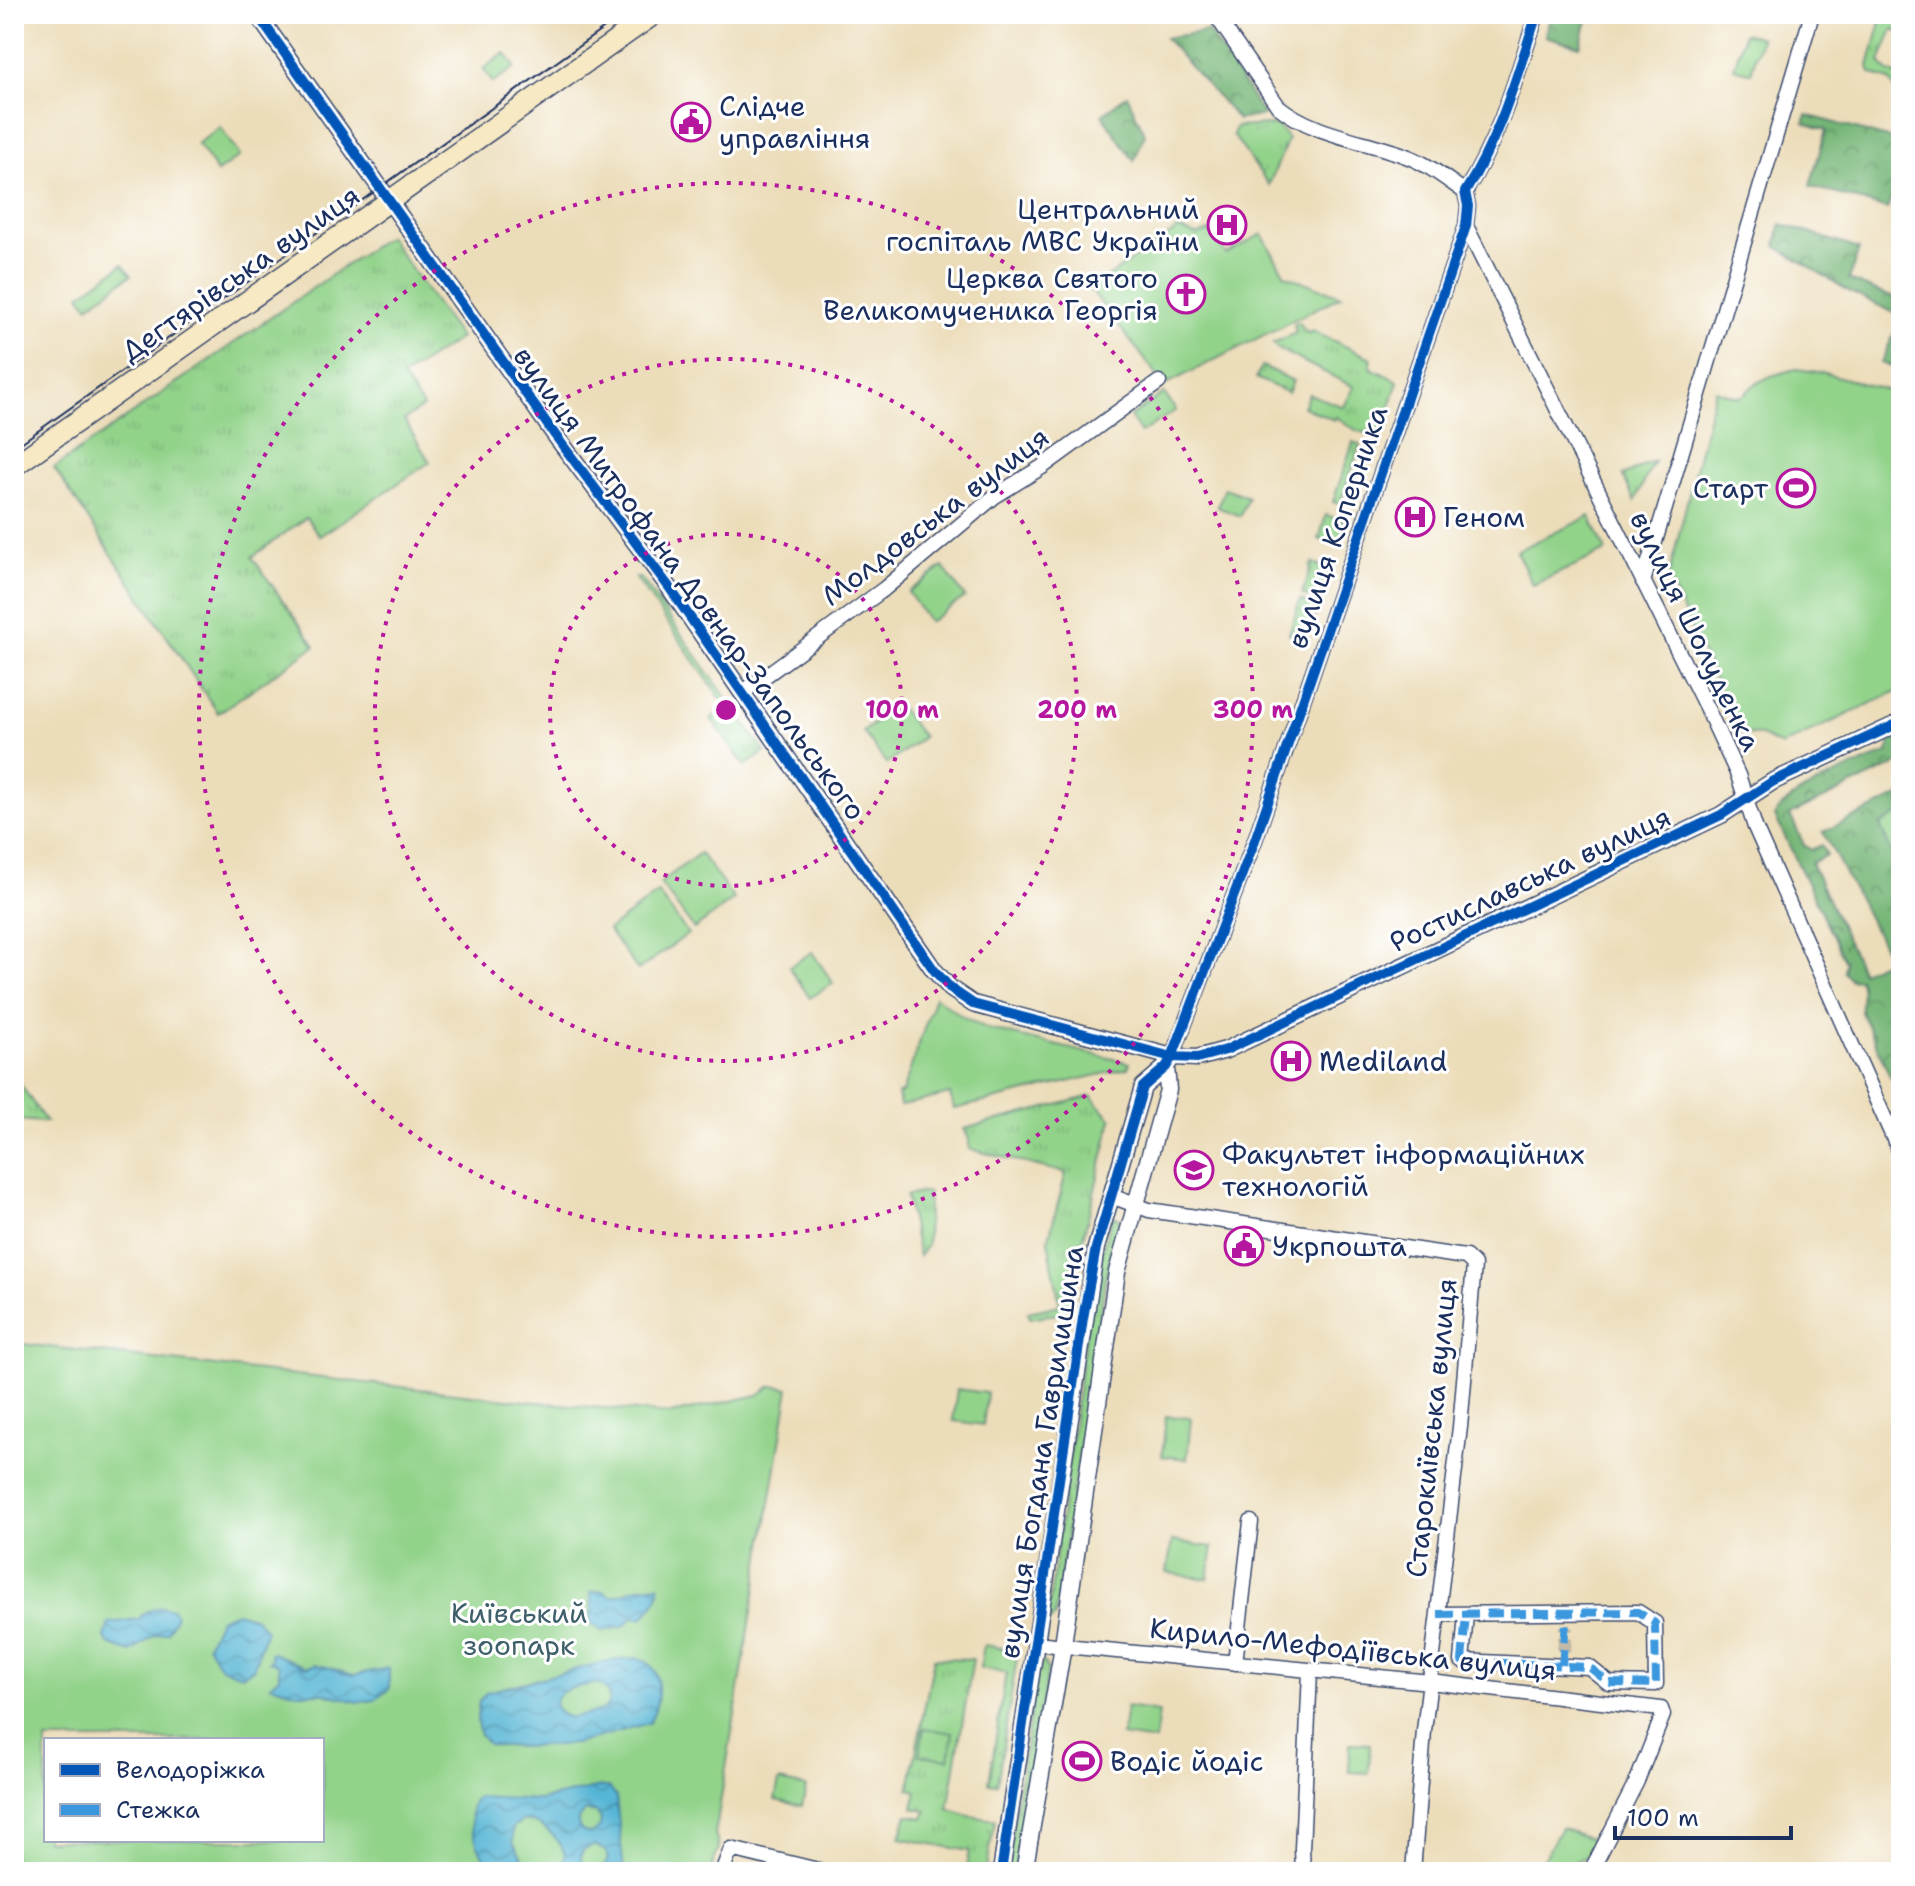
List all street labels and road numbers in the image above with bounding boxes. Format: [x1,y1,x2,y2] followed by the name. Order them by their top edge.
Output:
[113,176,367,370] street label: Дегтярівська вулиця
[505,338,875,828] street label: вулиця Митрофана Довнар-Запольського
[1278,400,1396,654] street label: вулиця Коперника
[813,418,1057,614] street label: Молдовська вулиця
[1621,505,1771,757] street label: вулиця Шолуденка
[1383,797,1677,961] street label: Ростиславська вулиця
[990,1243,1092,1661] street label: вулиця Богдана Гаврилишина
[1396,1276,1466,1580] street label: Старокиївська вулиця
[1148,1609,1558,1689] street label: Кирило-Мефодіївська вулиця

